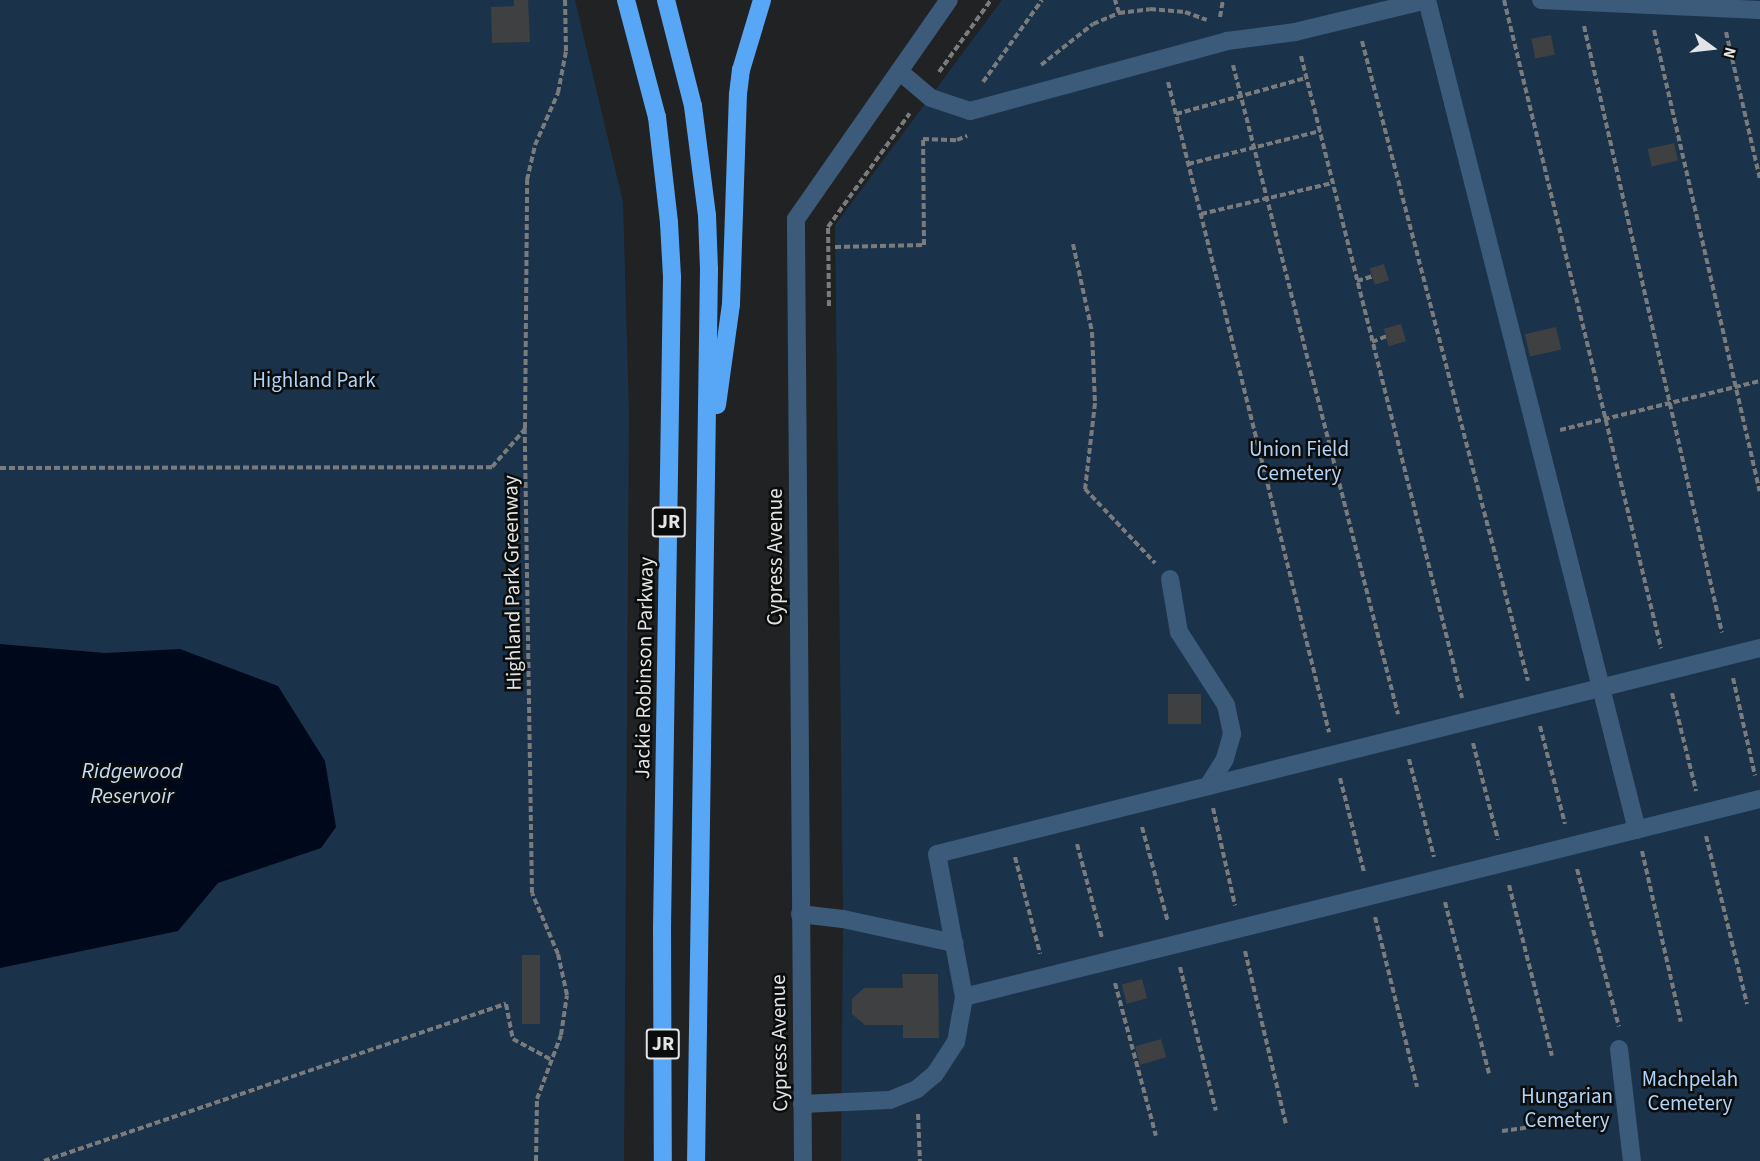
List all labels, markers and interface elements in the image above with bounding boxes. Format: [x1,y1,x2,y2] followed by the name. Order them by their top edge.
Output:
[1682,18,1742,78] north arrow
[1717,45,1741,61] text: N
[252,367,376,393] park label: Highland Park
[1249,436,1349,486] park label: Union Field Cemetery
[498,475,526,691] street label: Highland Park Greenway
[762,488,788,626] street label: Cypress Avenue
[651,505,687,539] road number: JR
[629,557,659,779] street label: Jackie Robinson Parkway
[82,758,182,810] water label: Ridgewood Reservoir
[765,974,793,1112] street label: Cypress Avenue
[645,1027,681,1061] road number: JR
[1642,1066,1738,1116] park label: Machpelah Cemetery
[1521,1083,1613,1133] park label: Hungarian Cemetery

